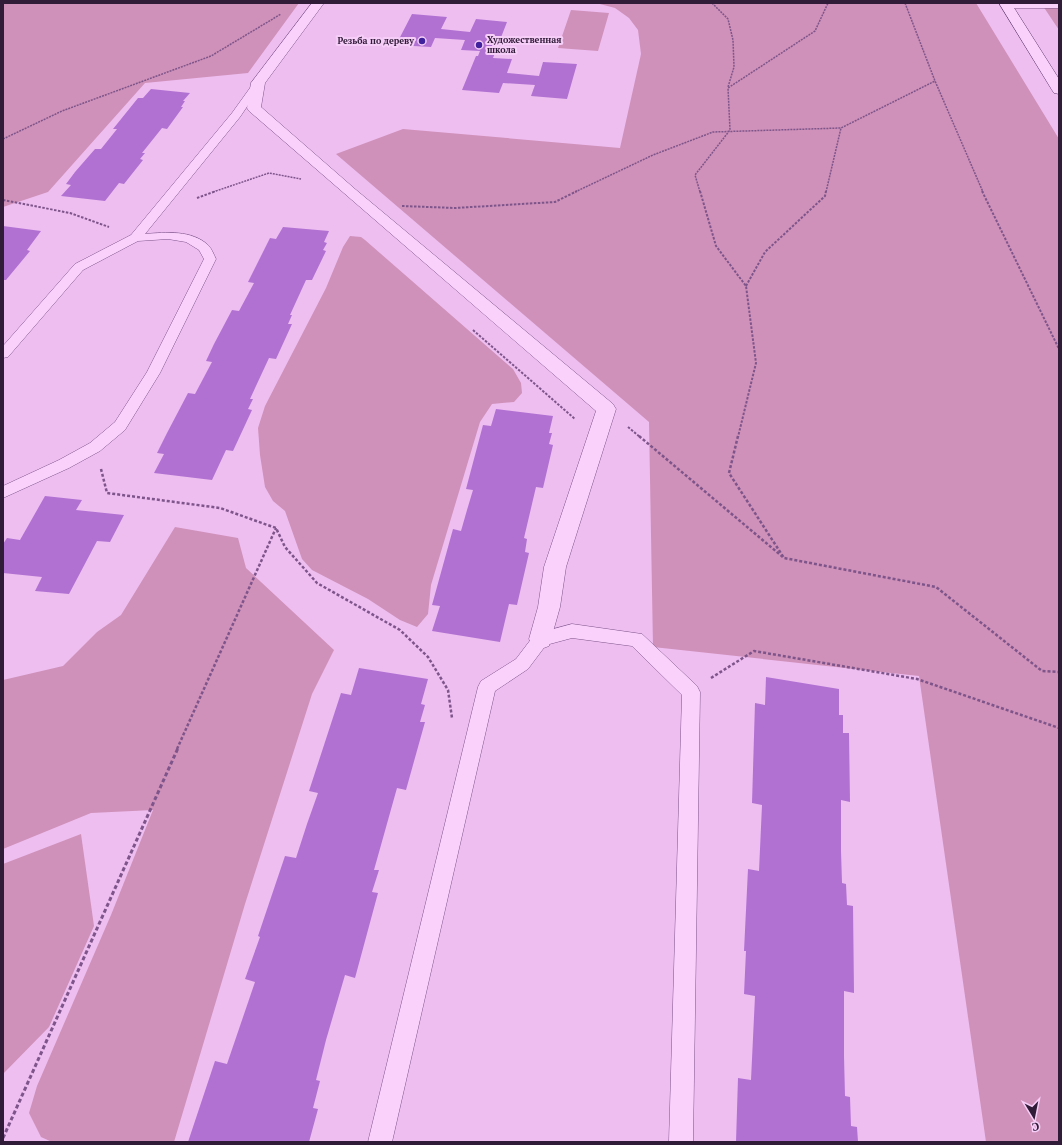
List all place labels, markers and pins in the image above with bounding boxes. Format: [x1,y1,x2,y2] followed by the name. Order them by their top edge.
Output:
[487,34,562,56] place label: Художественная школа
[338,35,414,47] place label: Резьба по дереву
[417,36,427,46] marker: Резьба по дереву
[474,40,484,50] marker: Художественная школа

